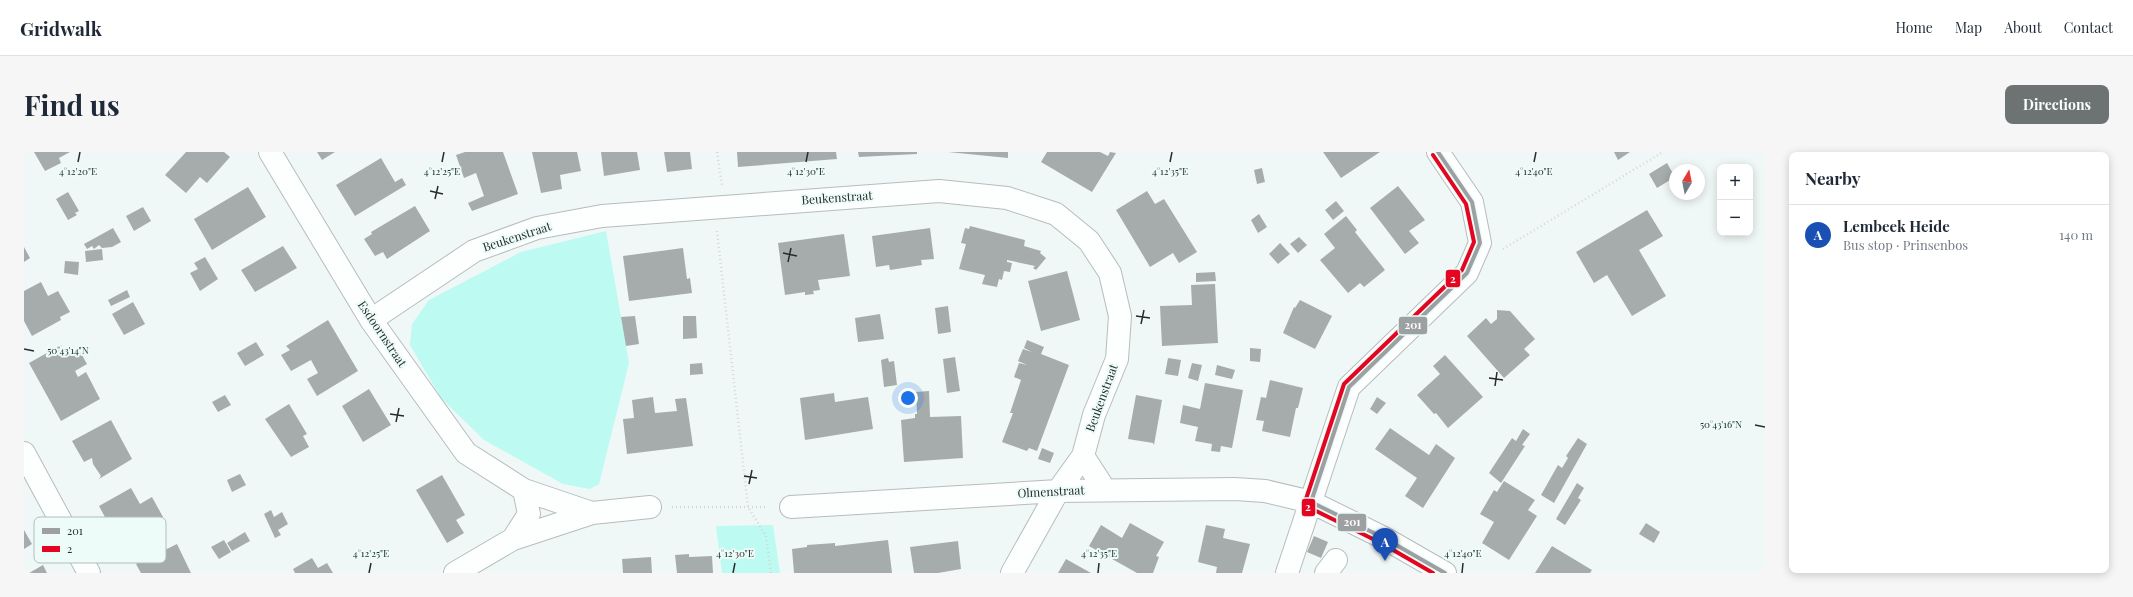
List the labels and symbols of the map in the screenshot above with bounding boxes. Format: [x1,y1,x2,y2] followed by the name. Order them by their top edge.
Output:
[59,164,97,178] text: 4°12'20"E
[424,164,460,178] text: 4°12'25"E
[787,164,825,178] text: 4°12'30"E
[1152,164,1188,178] text: 4°12'35"E
[1515,164,1553,178] text: 4°12'40"E
[1669,164,1705,200] north arrow
[801,186,874,207] street label: Beukenstraat
[480,217,554,255] street label: Beukenstraat
[1445,269,1461,288] line badge: 2
[1450,271,1456,286] text: 2
[355,297,411,370] street label: Esdoornstraat
[1398,316,1428,335] line badge: 201
[1404,317,1422,332] text: 201
[47,343,89,357] text: 50°43'14"N
[1081,361,1121,434] street label: Beukenstraat
[898,388,918,408] your location
[1700,417,1742,431] text: 50°43'16"N
[1017,481,1086,501] street label: Olmenstraat
[1301,498,1316,517] line badge: 2
[1305,499,1311,514] text: 2
[1337,513,1367,532] line badge: 201
[1343,514,1361,529] text: 201
[34,517,166,563] legend
[67,523,83,538] text: 201
[1372,528,1398,561] pin: A
[67,541,72,556] text: 2
[353,546,389,560] text: 4°12'25"E
[716,546,754,560] text: 4°12'30"E
[1081,546,1117,560] text: 4°12'35"E
[1444,546,1482,560] text: 4°12'40"E

